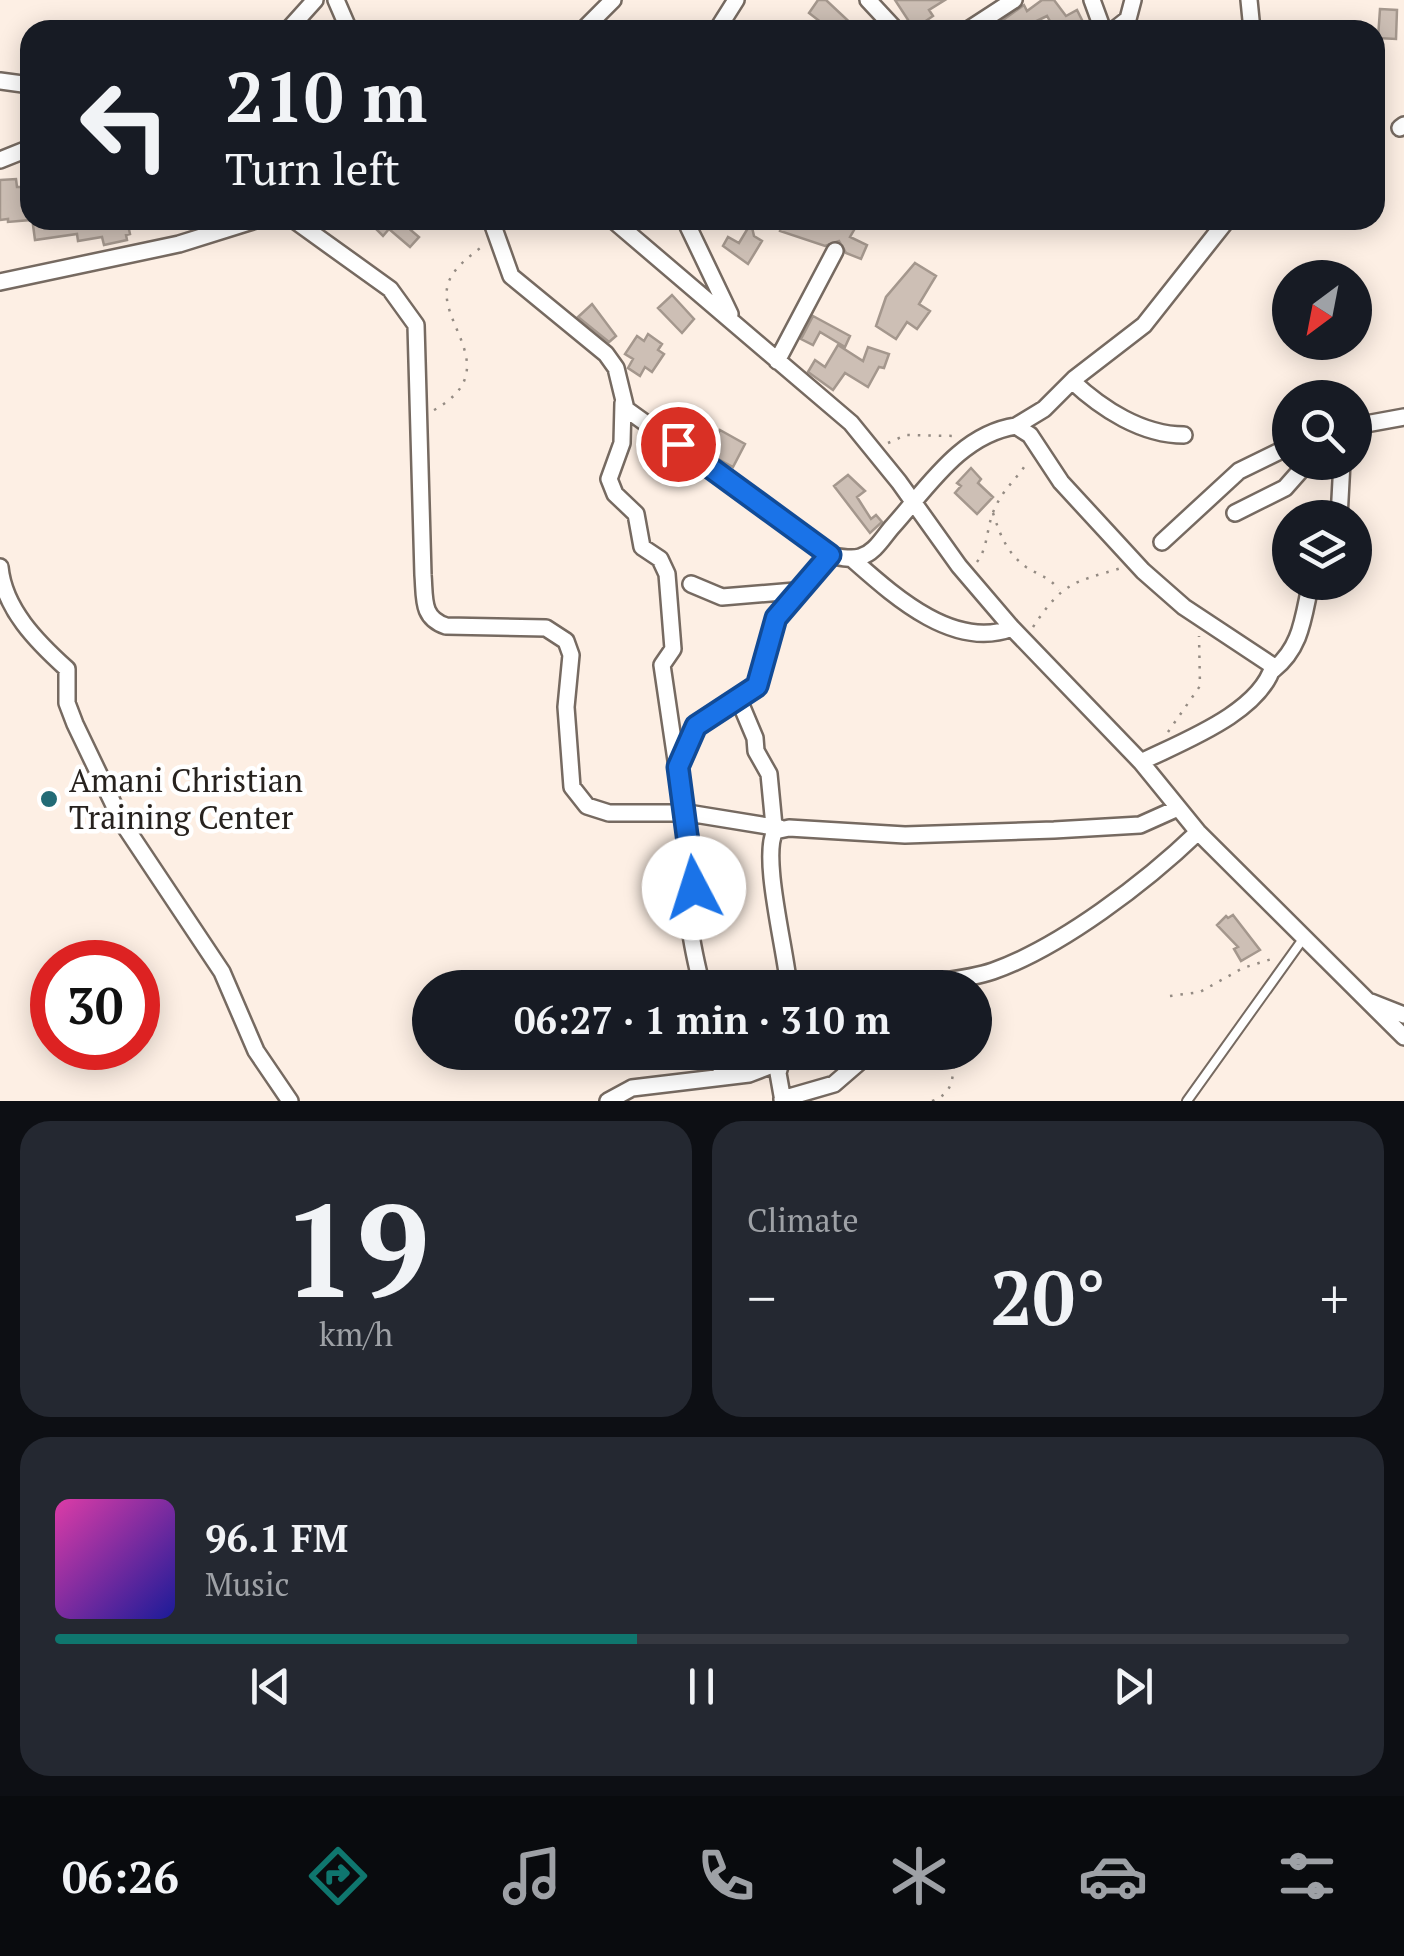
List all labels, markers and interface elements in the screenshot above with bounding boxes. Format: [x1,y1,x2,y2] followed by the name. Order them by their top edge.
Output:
[225,49,427,142] text: 210 m
[60,60,190,190] icon: left
[225,138,400,198] text: Turn left
[1272,260,1372,360] north arrow
[1272,260,1372,600] map controls
[1272,380,1372,480] button: search
[636,402,721,487] pin
[651,417,706,472] icon: arrive
[1272,500,1372,600] button: layers
[69,759,303,838] place label: Amani Christian Training Center
[38,788,60,810] marker: Amani Christian Training Center
[642,836,746,940] position arrow
[30,940,160,1070] speed limit sign: 30
[514,995,890,1045] text: 06:27 · 1 min · 310 m
[283,1162,429,1334] text: 19
[747,1199,859,1241] text: Climate
[990,1247,1106,1346] text: 20°
[747,1261,776,1334] text: −
[1320,1261,1349,1334] text: +
[319,1313,393,1355] text: km/h
[205,1513,348,1563] text: 96.1 FM
[205,1563,290,1605] text: Music
[243,1659,298,1714] icon: previous
[674,1659,729,1714] icon: pause
[1106,1659,1161,1714] icon: next
[303,1841,373,1911] icon: directions
[497,1841,567,1911] icon: music
[691,1841,761,1911] icon: phone
[884,1841,954,1911] icon: climate
[1078,1841,1148,1911] icon: car
[1272,1841,1342,1911] icon: filters
[62,1846,179,1906] text: 06:26

